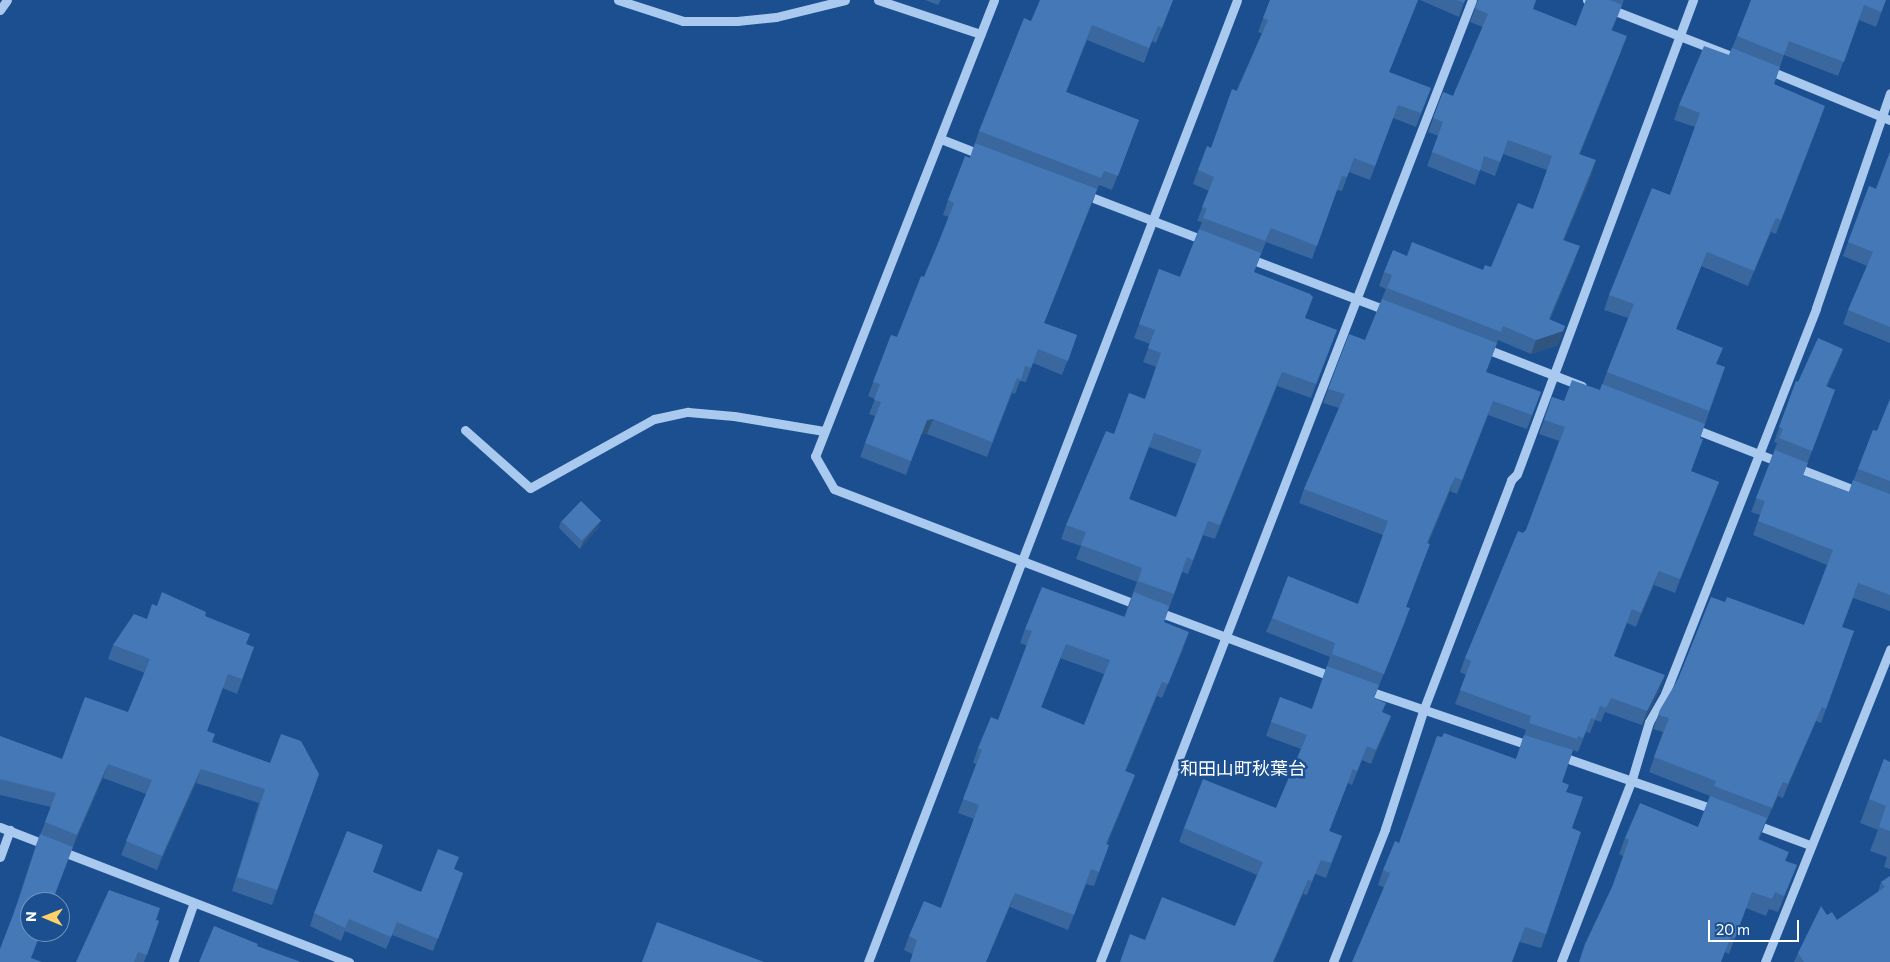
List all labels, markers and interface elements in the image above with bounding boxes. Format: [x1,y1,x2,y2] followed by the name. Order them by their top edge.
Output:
[1180,757,1306,779] district label: 和田山町秋葉台
[20,892,70,942] north arrow
[1710,910,1801,942] scale bar
[22,911,39,922] text: N
[1716,920,1750,938] text: 20 m

